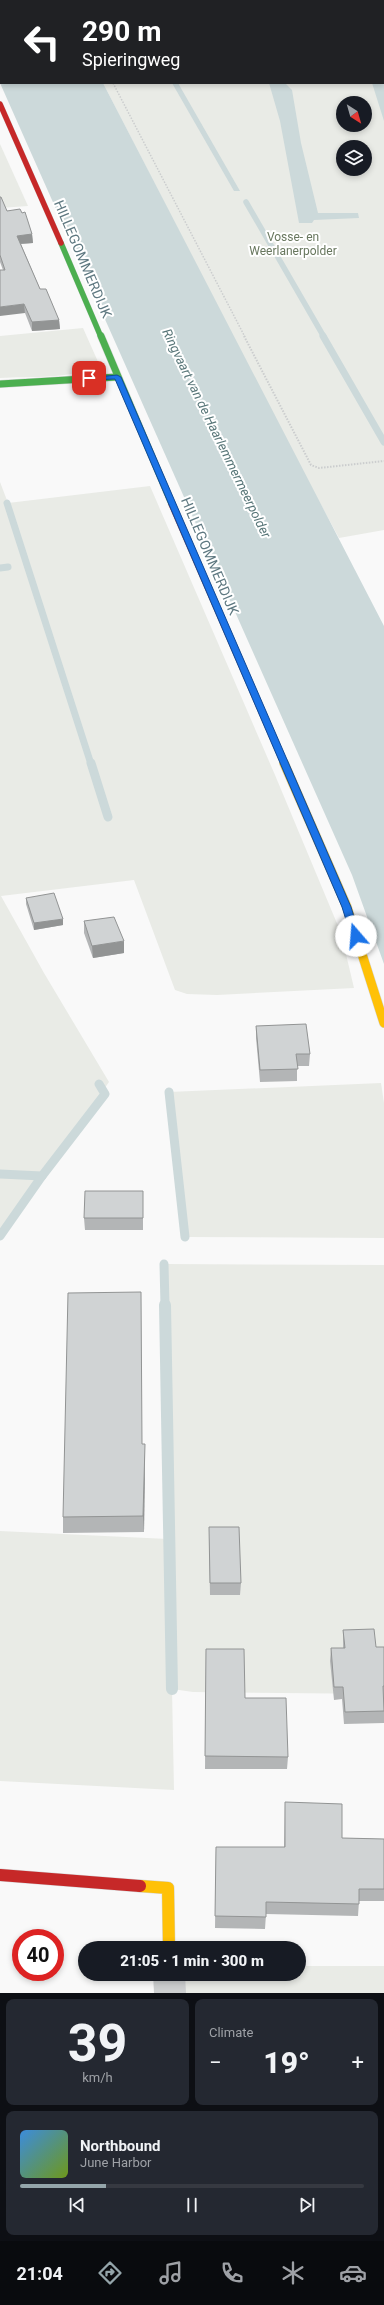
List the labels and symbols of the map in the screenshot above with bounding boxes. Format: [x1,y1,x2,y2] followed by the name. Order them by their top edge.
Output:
[336,96,372,132] north arrow
[51,198,115,321] street label: HILLEGOMMERDIJK
[249,230,337,258] park label: Vosse- en Weerlanerpolder
[159,326,274,541] water label: Ringvaart van de Haarlemmermeerpolder
[72,361,106,395] pin
[178,495,242,618] street label: HILLEGOMMERDIJK
[335,915,377,957] position arrow
[12,1929,64,1981] speed limit sign: 40

